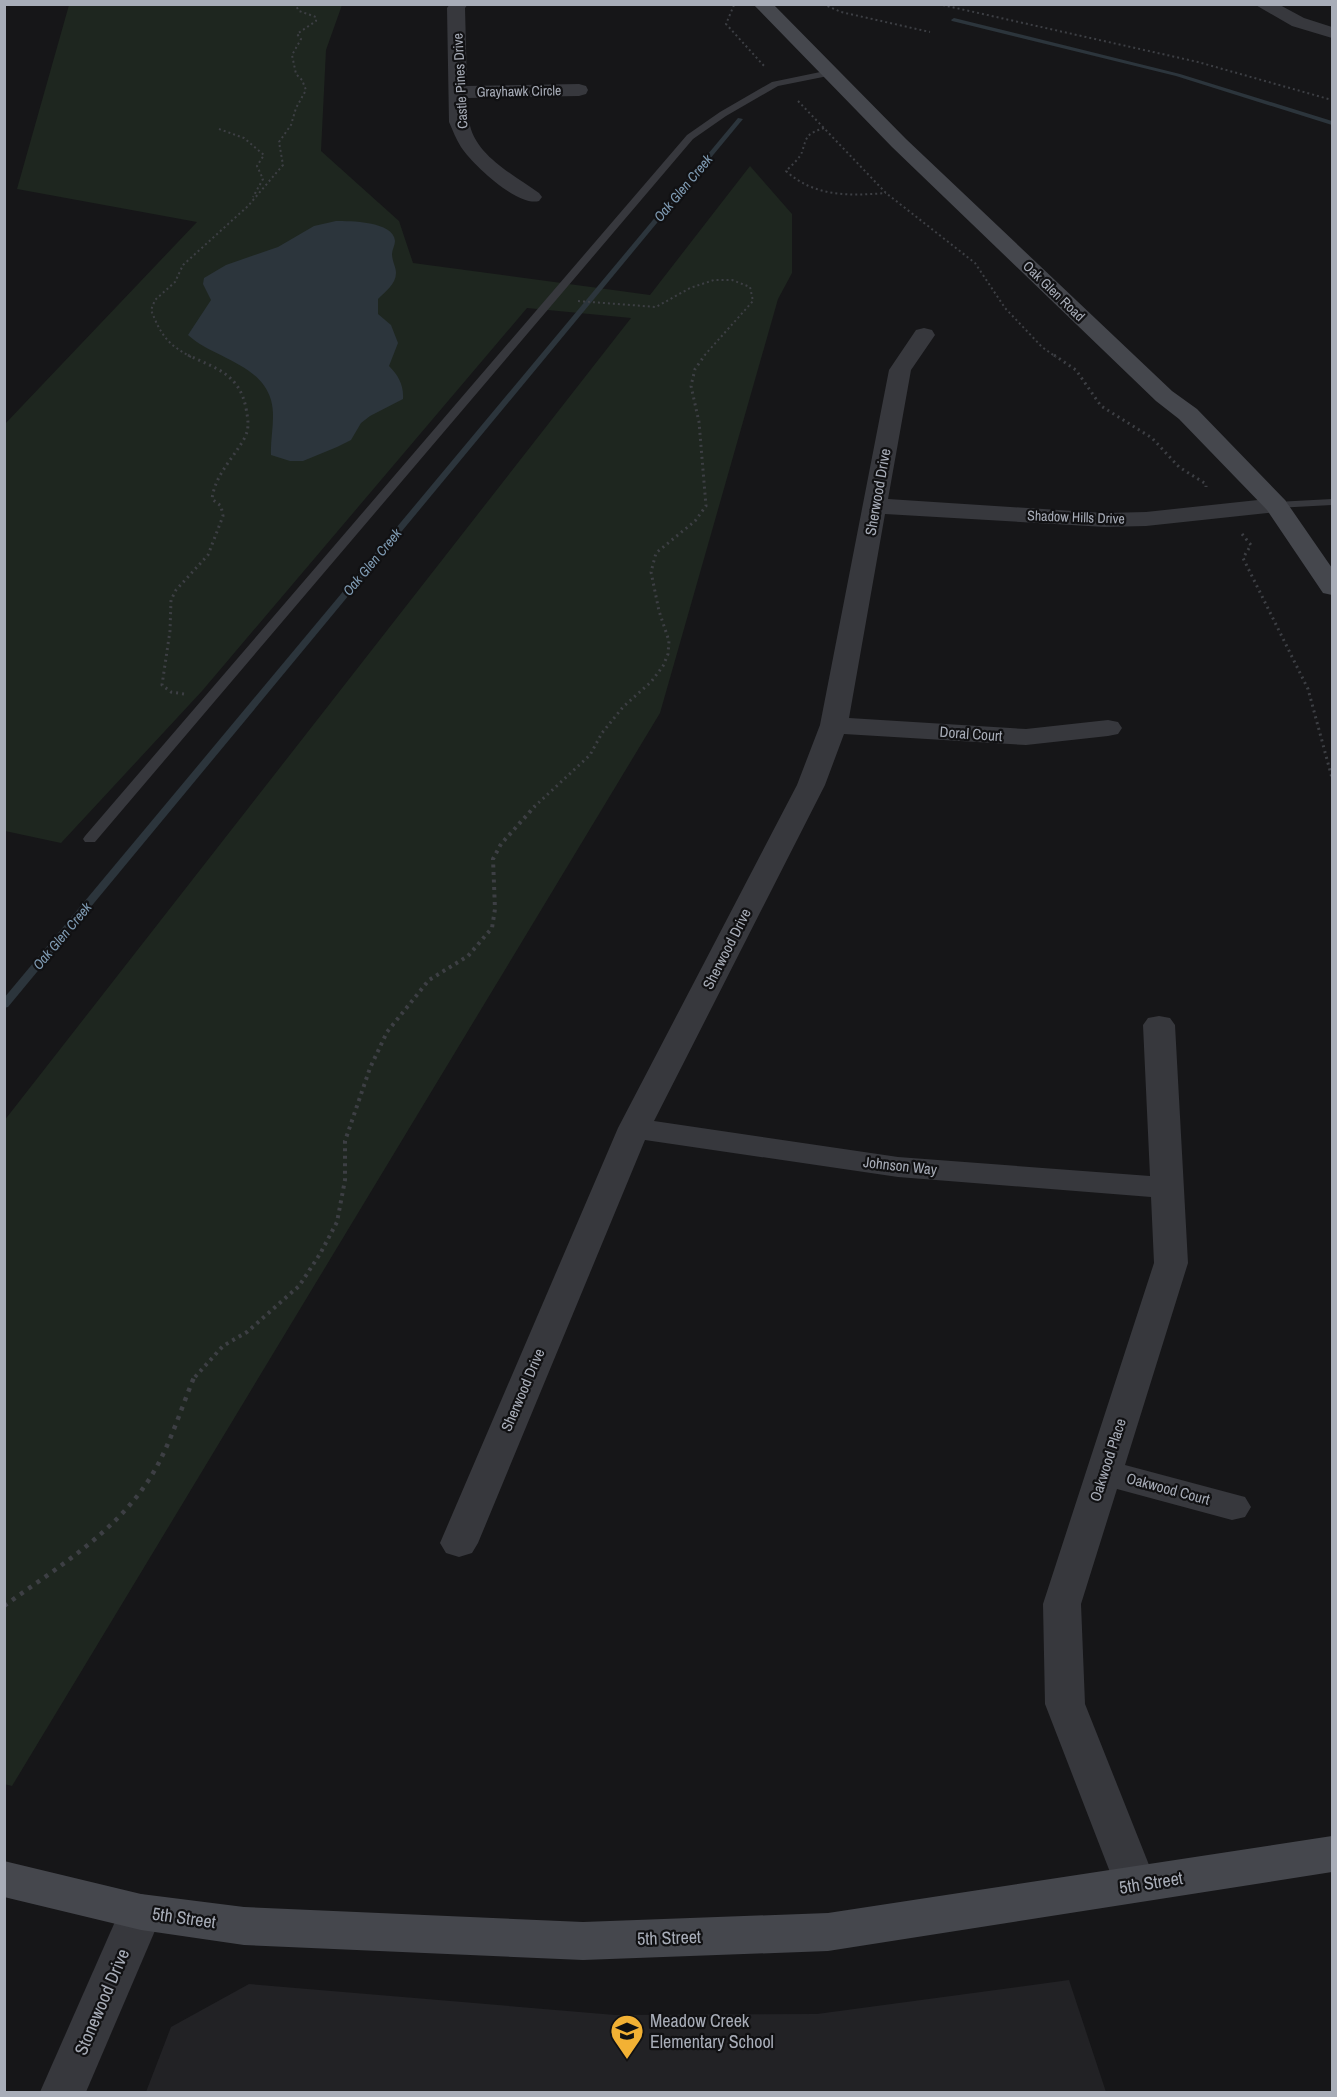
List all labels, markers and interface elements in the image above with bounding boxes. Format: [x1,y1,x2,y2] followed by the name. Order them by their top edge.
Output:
[449,33,471,129] street label: Castle Pines Drive
[476,81,562,101] street label: Grayhawk Circle
[650,150,717,225] water label: Oak Glen Creek
[1019,257,1089,325] street label: Oak Glen Road
[860,447,896,537] street label: Sherwood Drive
[1027,506,1125,528] street label: Shadow Hills Drive
[339,524,406,599] water label: Oak Glen Creek
[939,721,1004,746] street label: Doral Court
[29,898,96,973] water label: Oak Glen Creek
[697,905,756,993] street label: Sherwood Drive
[862,1151,939,1180] street label: Johnson Way
[496,1345,549,1434] street label: Sherwood Drive
[1084,1415,1131,1504] street label: Oakwood Place
[1124,1467,1213,1510] street label: Oakwood Court
[1117,1865,1184,1900] street label: 5th Street
[151,1901,218,1934] street label: 5th Street
[637,1924,701,1951] street label: 5th Street
[68,1945,135,2059] street label: Stonewood Drive
[650,2008,774,2054] place label: Meadow Creek Elementary School
[609,2013,645,2060] school or university icon: Meadow Creek Elementary School

